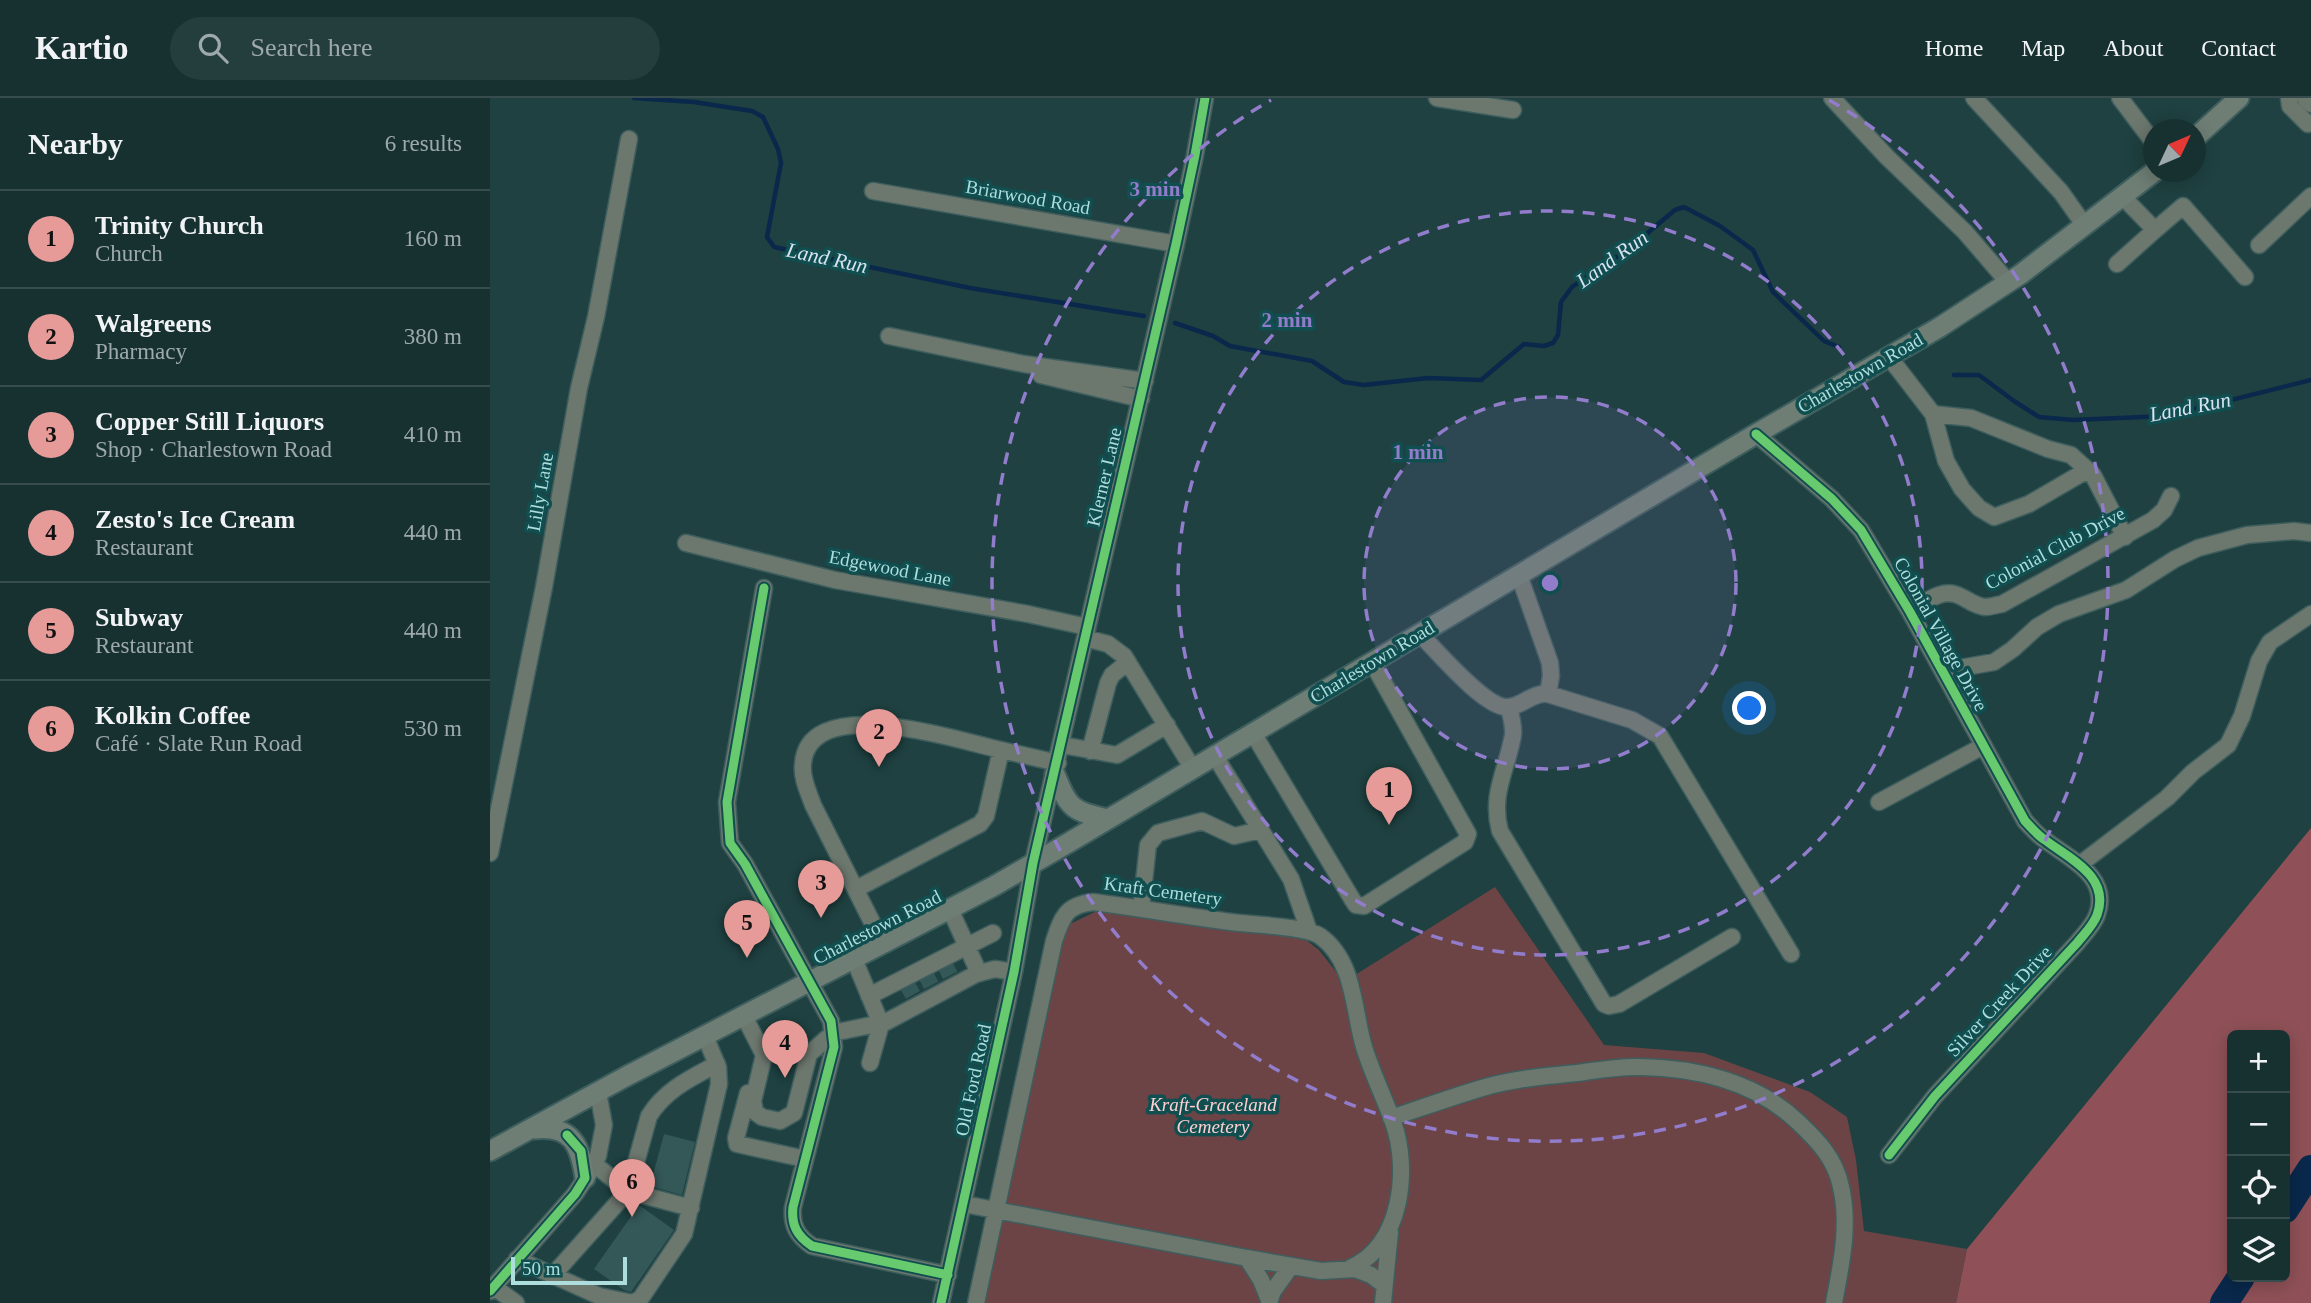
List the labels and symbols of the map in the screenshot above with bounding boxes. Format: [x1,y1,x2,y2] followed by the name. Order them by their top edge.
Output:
[2143,119,2206,182] north arrow
[964,176,1092,218] street label: Briarwood Road
[1130,177,1181,201] text: 3 min
[1571,225,1652,293] water label: Land Run
[783,238,870,278] water label: Land Run
[1262,308,1313,332] text: 2 min
[1794,328,1927,417] street label: Charlestown Road
[2146,387,2233,427] water label: Land Run
[1082,426,1126,528] street label: Klerner Lane
[1393,440,1444,464] text: 1 min
[523,451,557,533] street label: Lilly Lane
[1982,502,2128,594] street label: Colonial Club Drive
[827,546,953,590] street label: Edgewood Lane
[1890,553,1992,715] street label: Colonial Village Drive
[1538,571,1562,595] centre of rings
[1306,616,1438,707] street label: Charlestown Road
[1732,691,1766,725] your location
[856,709,902,767] pin: 2
[1366,767,1412,825] pin: 1
[798,860,844,918] pin: 3
[1103,872,1224,910] street label: Kraft Cemetery
[809,885,945,968] street label: Charlestown Road
[724,900,770,958] pin: 5
[1942,941,2056,1061] street label: Silver Creek Drive
[762,1020,808,1078] pin: 4
[951,1022,995,1138] street label: Old Ford Road
[1148,1094,1277,1137] park label: Kraft-Graceland Cemetery
[609,1159,655,1217] pin: 6
[511,1254,626,1286] scale bar

